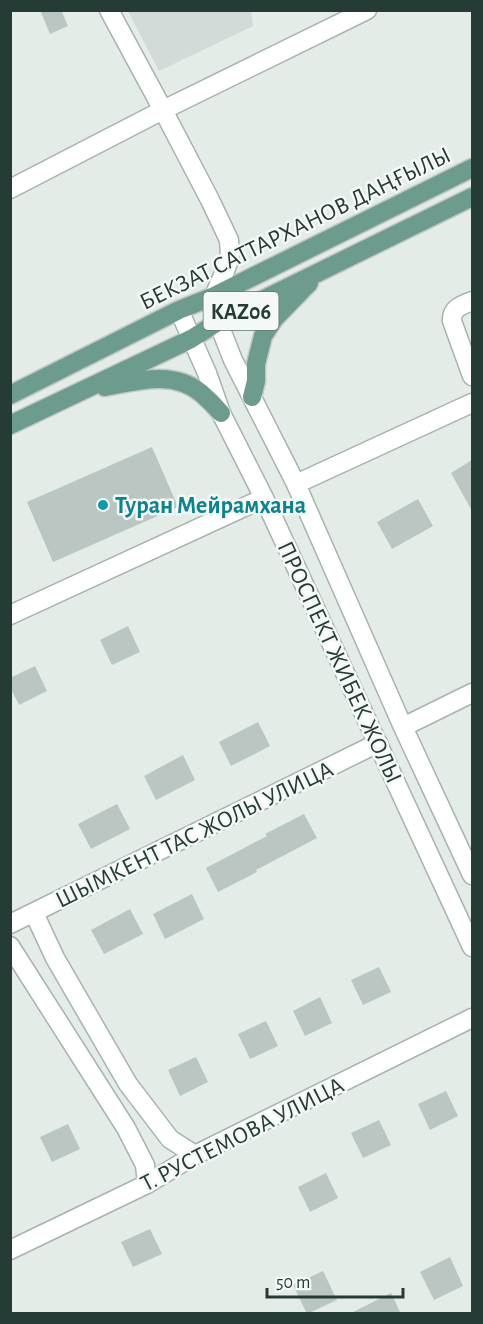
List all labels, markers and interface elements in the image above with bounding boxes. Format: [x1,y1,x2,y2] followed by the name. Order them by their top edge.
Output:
[136,143,455,315] street label: БЕКЗАТ САТТАРХАНОВ ДАҢҒЫЛЫ
[204,292,278,330] road number: KАZ06
[115,494,306,518] place label: Туран Мейрамхана
[96,498,110,512] marker: Туран Мейрамхана
[272,538,406,787] street label: ПРОСПЕКТ ЖИБЕК ЖОЛЫ
[52,757,337,913] street label: ШЫМКЕНТ ТАС ЖОЛЫ УЛИЦА
[137,1073,348,1197] street label: Т. РУСТЕМОВА УЛИЦА
[267,1261,404,1299] scale bar
[276,1274,310,1292] text: 50 m

